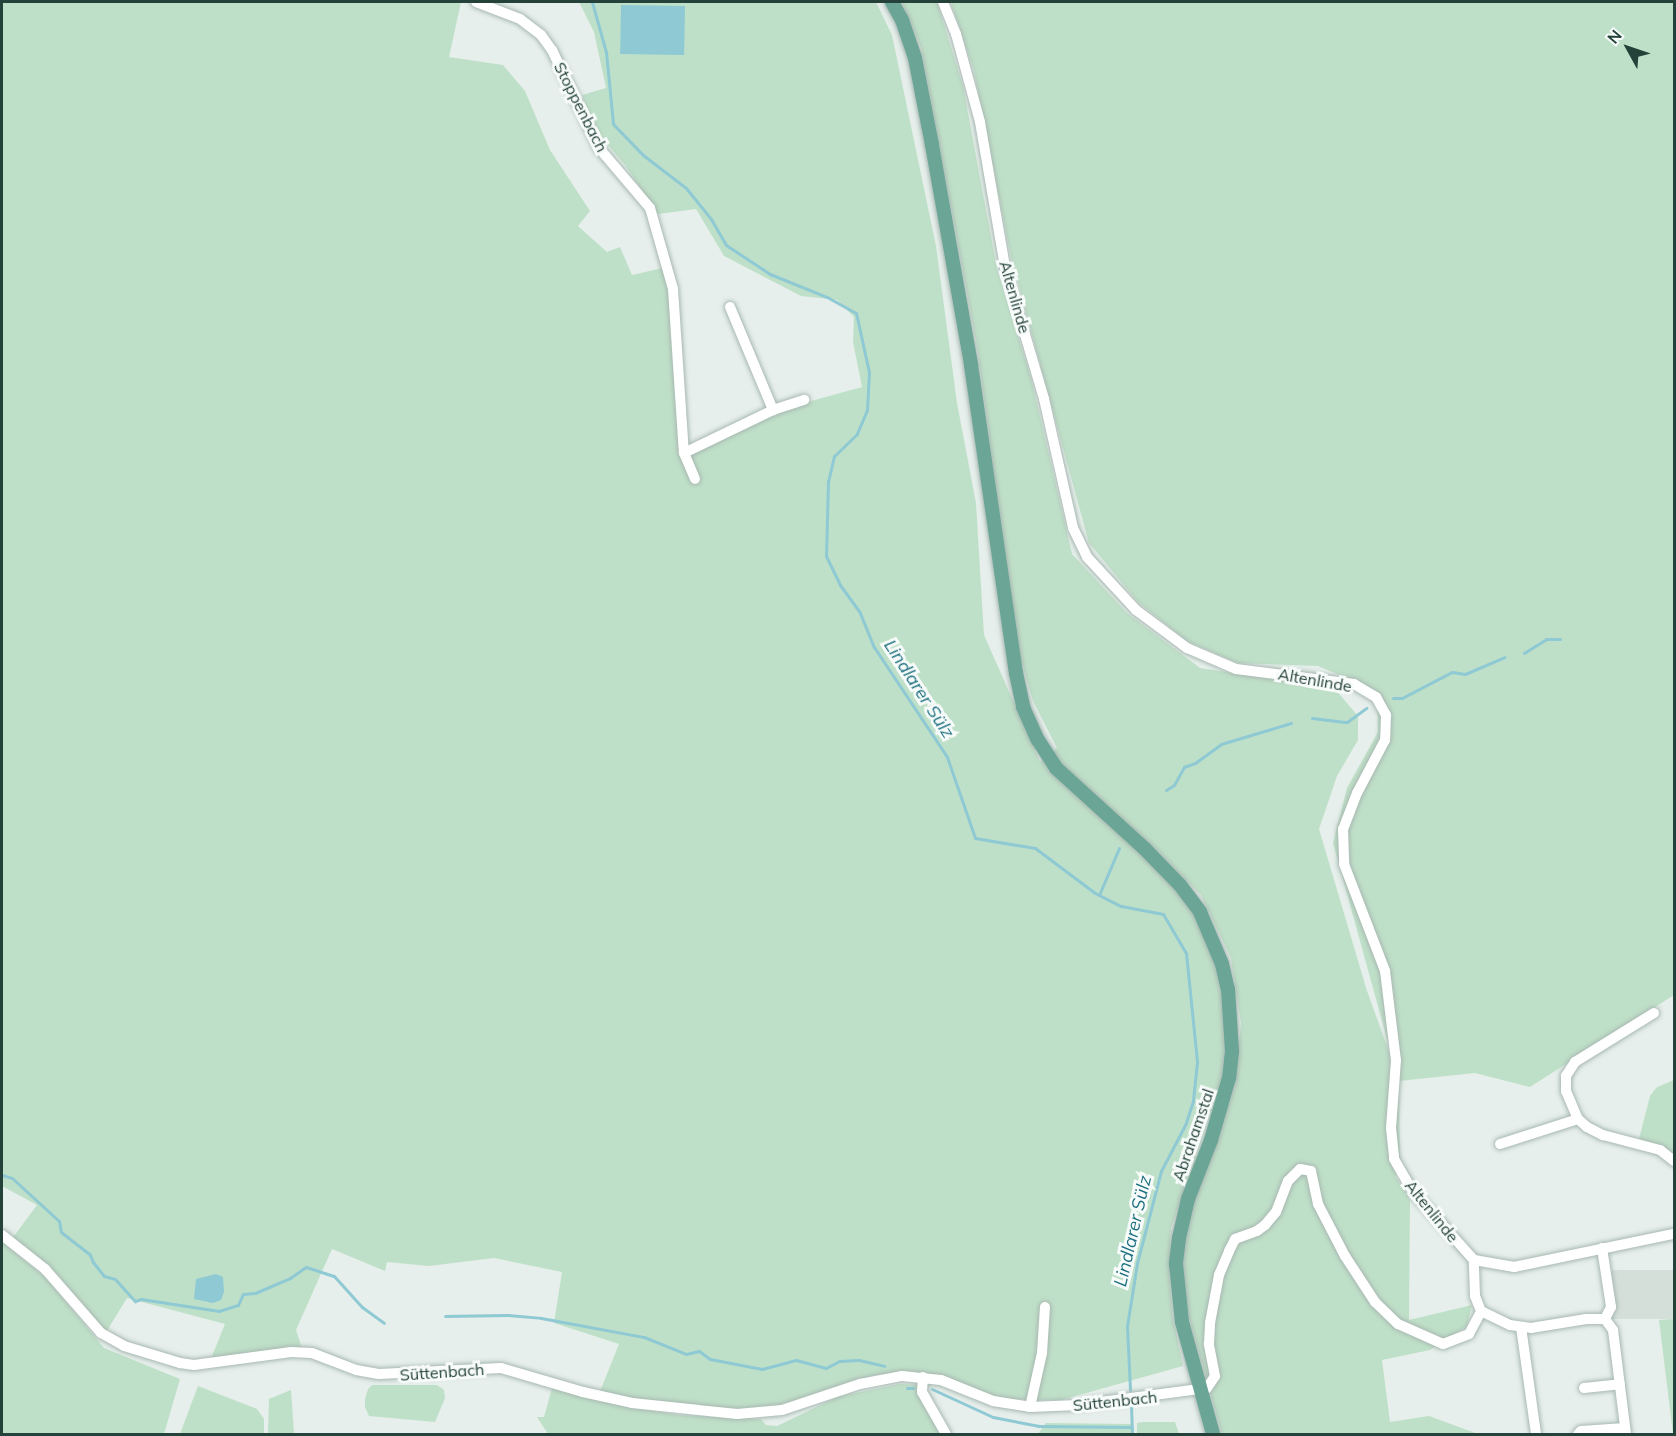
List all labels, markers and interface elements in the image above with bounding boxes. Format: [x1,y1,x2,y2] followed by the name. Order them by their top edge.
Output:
[1598,18,1658,78] north arrow
[1603,25,1626,47] text: N
[550,59,612,155] street label: Stoppenbach
[996,259,1034,335] street label: Altenlinde
[879,636,959,742] water label: Lindlarer Sülz
[1277,664,1353,696] street label: Altenlinde
[1168,1086,1218,1184] street label: Abrahamstal
[1110,1173,1156,1289] water label: Lindlarer Sülz
[1401,1176,1463,1246] street label: Altenlinde
[399,1359,485,1385] street label: Süttenbach
[1072,1387,1158,1415] street label: Süttenbach

